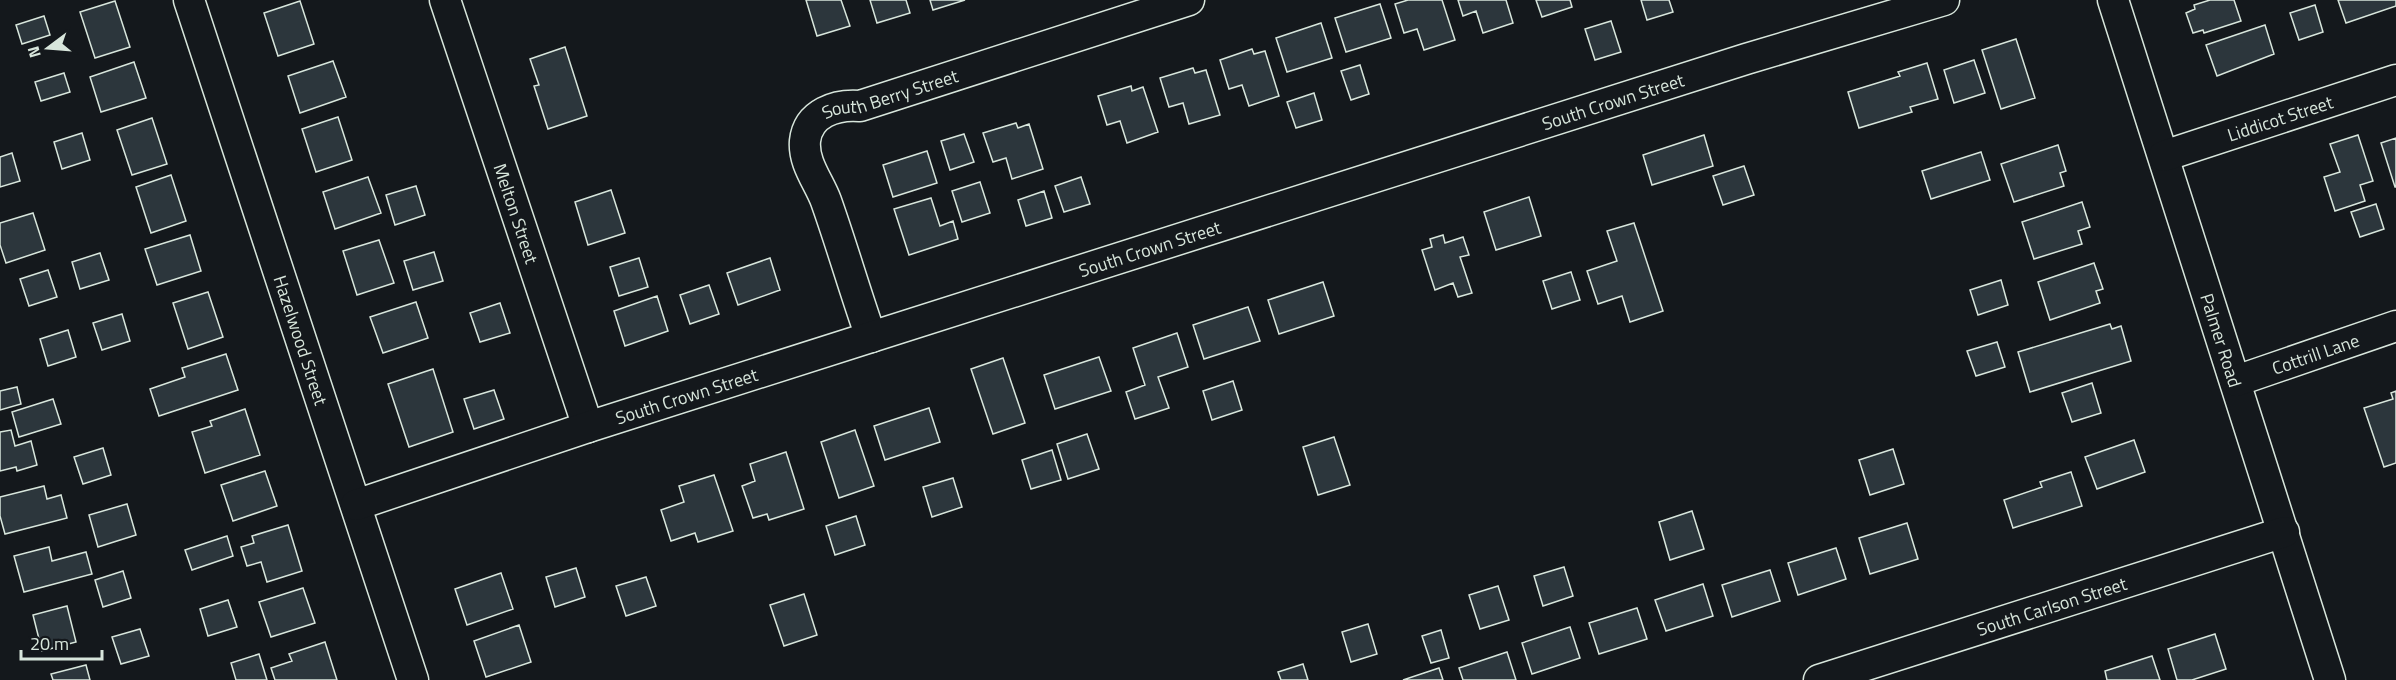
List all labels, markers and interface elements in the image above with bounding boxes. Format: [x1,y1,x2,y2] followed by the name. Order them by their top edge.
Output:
[18,18,78,78] north arrow
[21,43,47,61] text: N
[817,62,962,125] street label: South Berry Street
[1538,66,1688,137] street label: South Crown Street
[2224,88,2337,148] street label: Liddicot Street
[487,160,546,268] street label: Melton Street
[1075,213,1225,284] street label: South Crown Street
[267,272,335,409] street label: Hazelwood Street
[2194,290,2249,390] street label: Palmer Road
[2268,326,2363,381] street label: Cottrill Lane
[612,360,762,431] street label: South Crown Street
[1973,569,2131,643] street label: South Carlson Street
[21,623,102,661] scale bar
[30,630,69,657] text: 20 m

